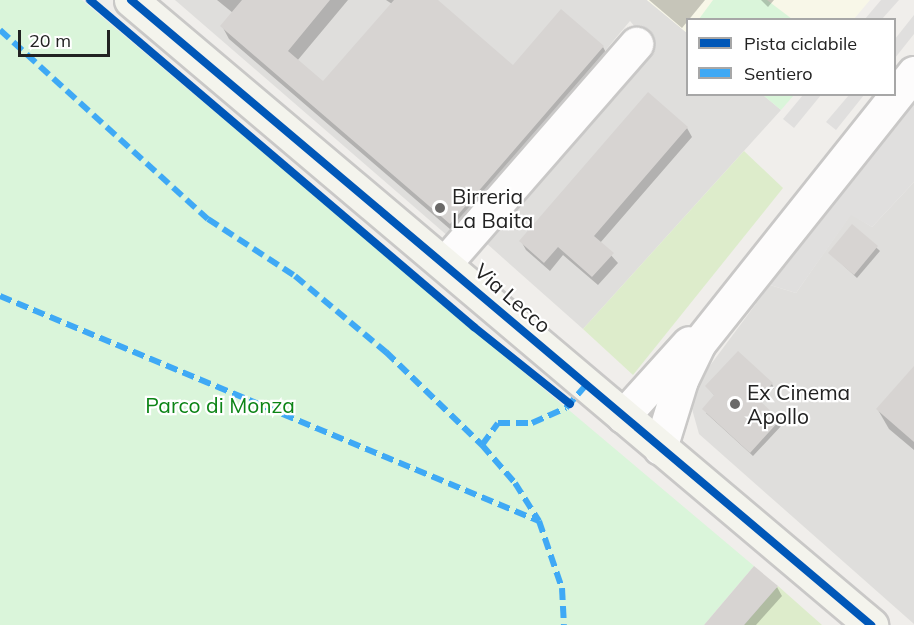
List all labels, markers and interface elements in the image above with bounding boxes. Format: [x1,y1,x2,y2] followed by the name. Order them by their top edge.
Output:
[21,18,112,56] scale bar
[686,18,896,96] legend
[29,29,71,52] text: 20 m
[744,32,857,55] text: Pista ciclabile
[744,62,813,85] text: Sentiero
[452,183,533,233] place label: Birreria La Baita
[433,201,447,215] marker: Birreria La Baita
[470,258,556,338] street label: Via Lecco
[747,379,850,429] place label: Ex Cinema Apollo
[145,392,295,418] park label: Parco di Monza
[728,397,742,411] marker: Ex Cinema Apollo

